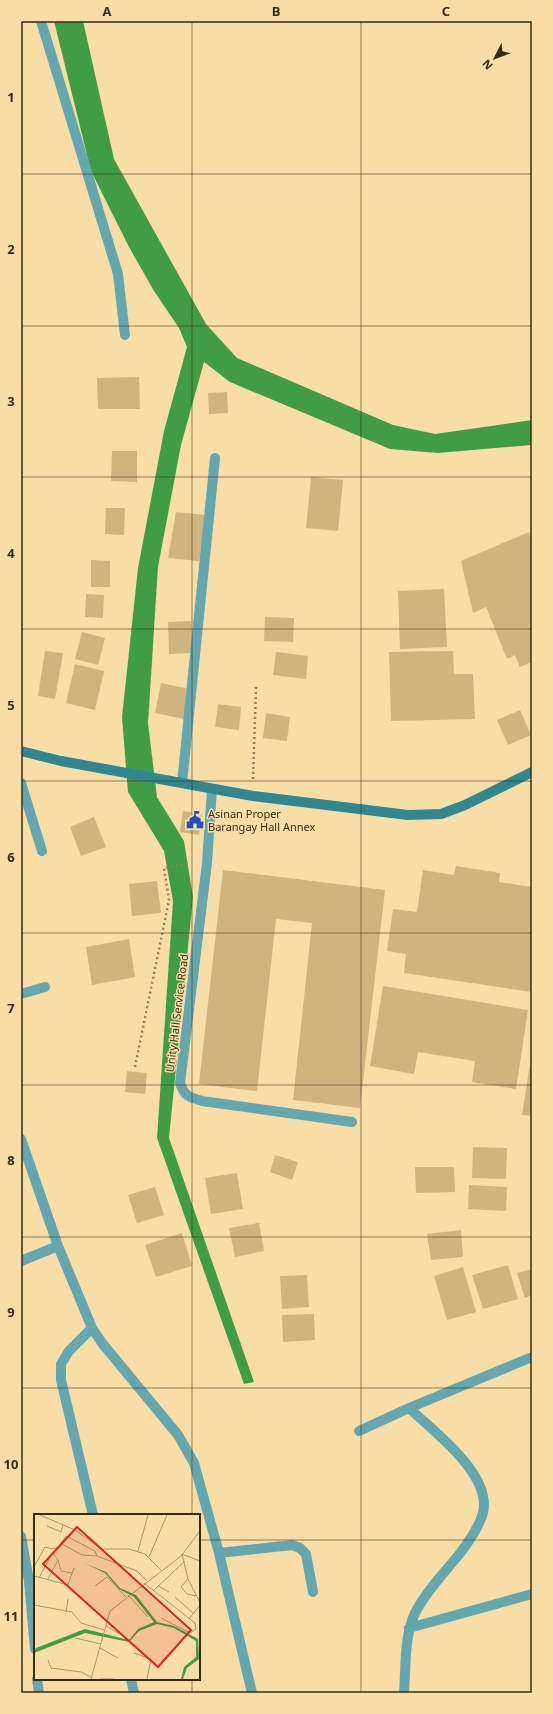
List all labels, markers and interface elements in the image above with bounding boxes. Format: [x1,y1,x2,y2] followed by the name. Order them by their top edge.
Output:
[103,2,112,20] text: A
[272,2,280,20] text: B
[442,2,450,20] text: C
[475,38,515,78] north arrow
[479,57,496,73] text: N
[7,88,15,106] text: 1
[7,240,15,258] text: 2
[7,392,15,410] text: 3
[7,544,15,562] text: 4
[7,696,15,714] text: 5
[208,806,315,834] place label: Asinan Proper Barangay Hall Annex
[185,810,205,830] public building icon: Asinan Proper Barangay Hall Annex
[7,848,15,866] text: 6
[162,953,191,1073] street label: Unity Hall Service Road
[7,999,15,1017] text: 7
[7,1151,15,1169] text: 8
[7,1303,15,1321] text: 9
[4,1455,18,1473] text: 10
[34,1514,200,1680] inset map
[4,1607,18,1625] text: 11

